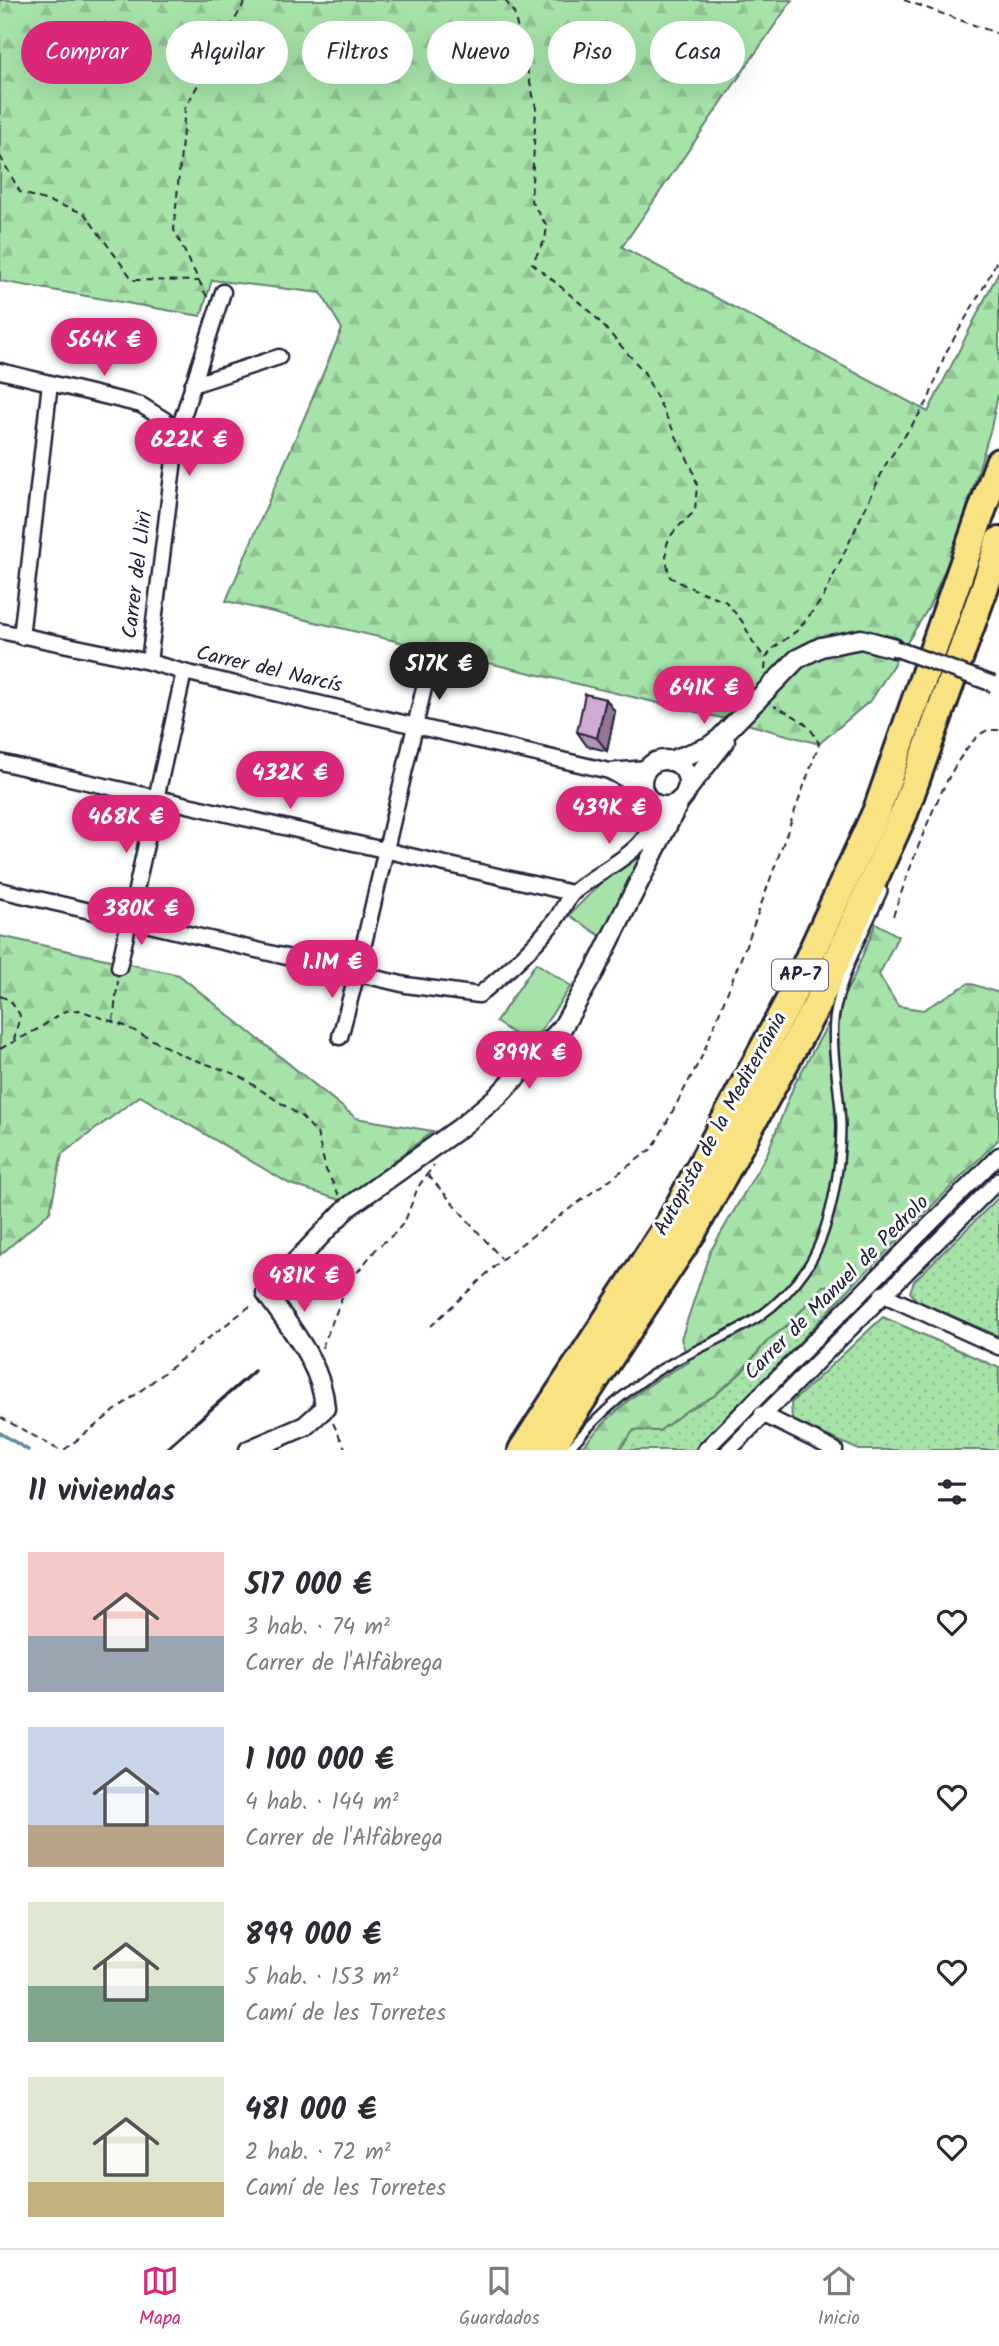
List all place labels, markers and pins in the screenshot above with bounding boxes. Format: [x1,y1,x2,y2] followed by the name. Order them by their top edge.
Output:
[47,318,161,378] pin: 564K €
[132,419,246,478] pin: 622K €
[382,642,496,702] pin: 517K €
[647,666,761,726] pin: 641K €
[233,752,347,811] pin: 432K €
[552,786,666,846] pin: 439K €
[69,796,183,855] pin: 468K €
[84,888,198,947] pin: 380K €
[275,940,389,1000] pin: 1.1M €
[472,1032,586,1091] pin: 899K €
[247,1254,361,1314] pin: 481K €

